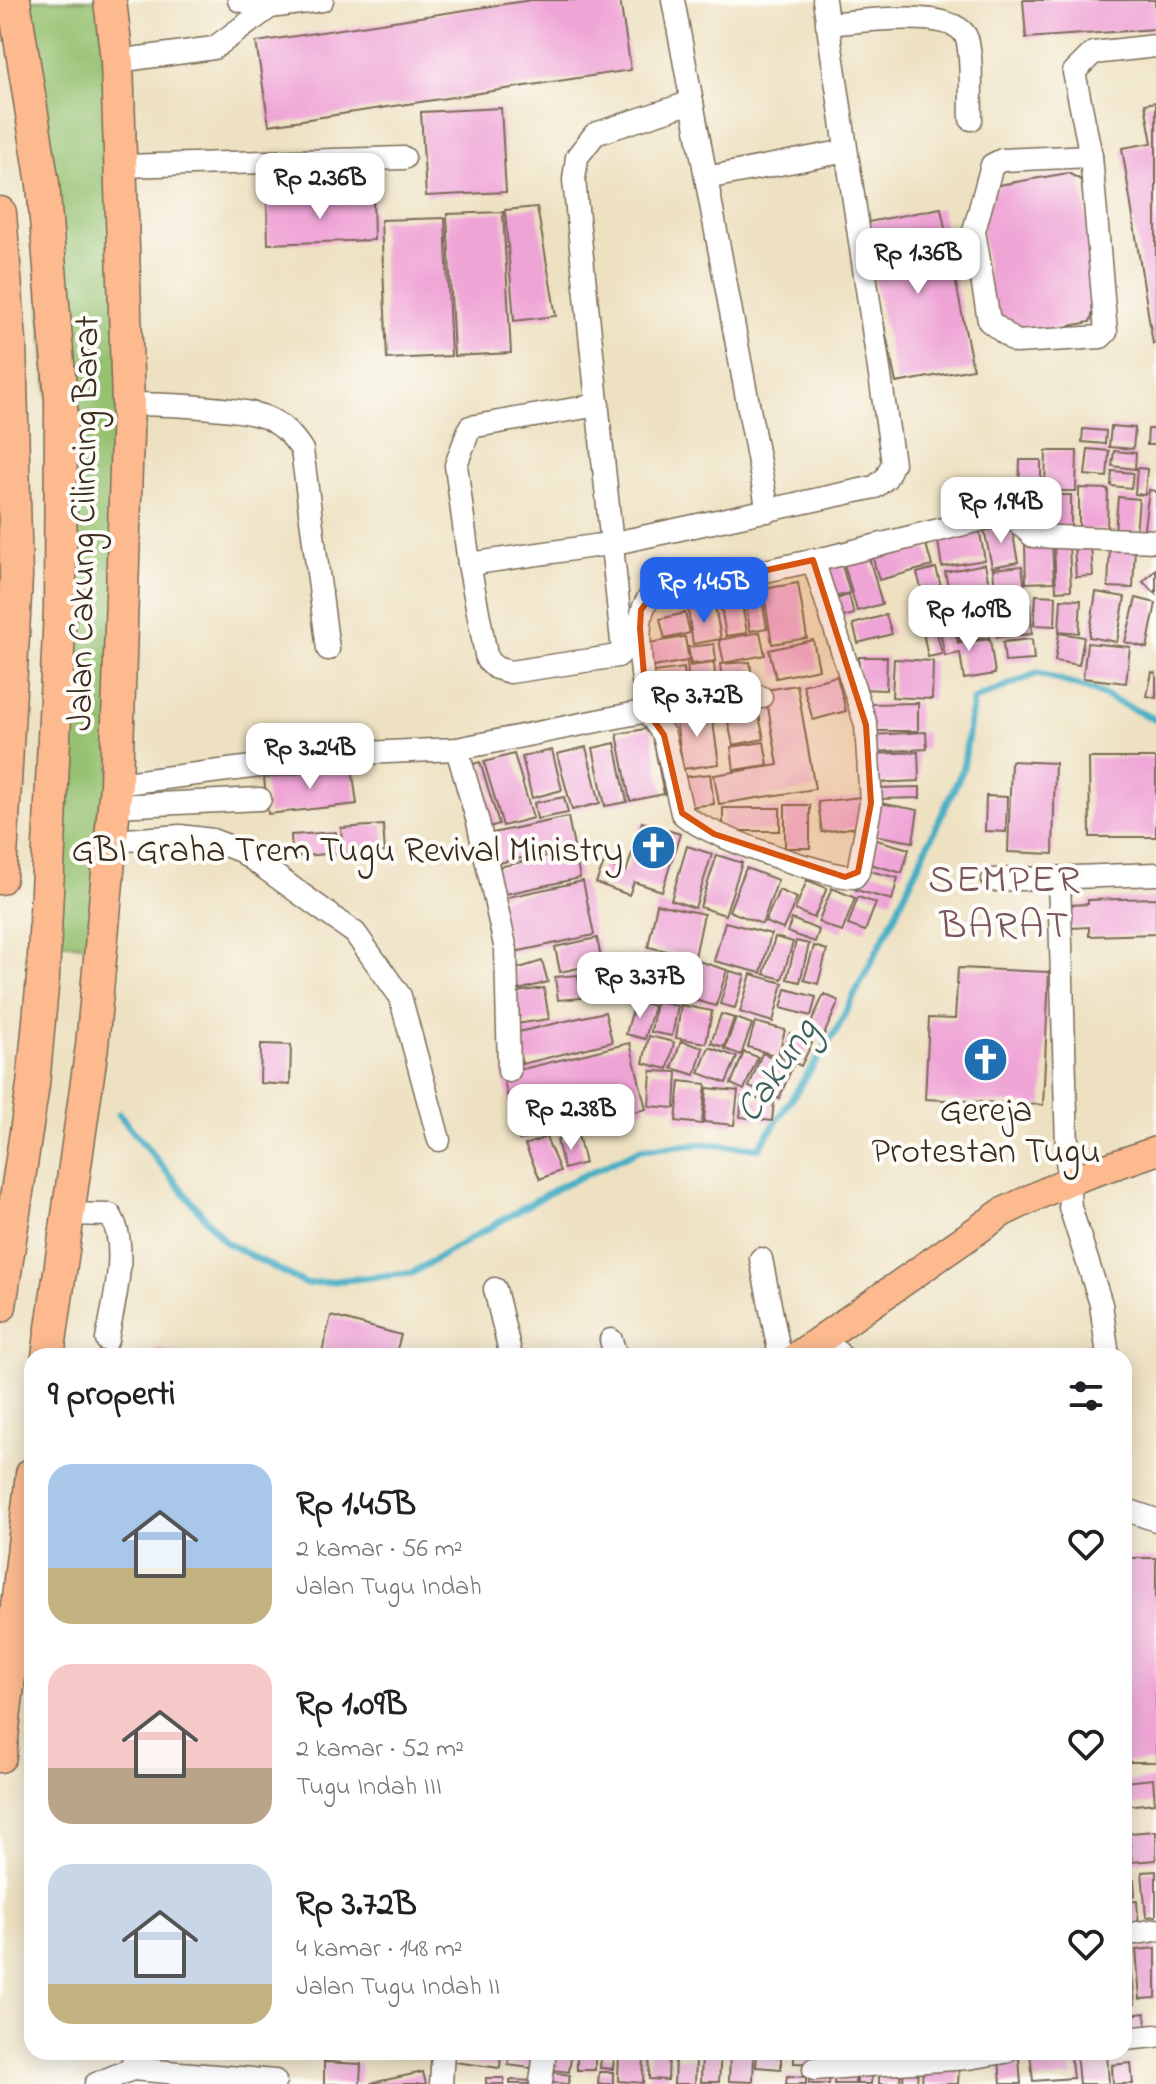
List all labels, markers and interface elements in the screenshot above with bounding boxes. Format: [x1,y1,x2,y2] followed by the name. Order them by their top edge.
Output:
[237,153,403,221] pin: Rp 2.36B
[274,160,366,198] text: Rp 2.36B
[835,228,1001,296] pin: Rp 1.36B
[874,235,962,273] text: Rp 1.36B
[55,315,116,731] street label: Jalan Cakung Cilincing Barat
[918,477,1084,545] pin: Rp 1.94B
[959,484,1043,522] text: Rp 1.94B
[621,557,787,625] pin: Rp 1.45B
[658,564,750,602] text: Rp 1.45B
[886,585,1052,653] pin: Rp 1.09B
[926,592,1012,630] text: Rp 1.09B
[614,671,780,739] pin: Rp 3.72B
[651,678,743,716] text: Rp 3.72B
[227,723,393,791] pin: Rp 3.24B
[264,730,356,768] text: Rp 3.24B
[630,824,678,872] church icon: GBI Graha Trem Tugu Revival Ministry
[72,826,623,879] place label: GBI Graha Trem Tugu Revival Ministry
[928,852,1082,957] district label: SEMPER BARAT
[557,952,723,1020] pin: Rp 3.37B
[595,959,685,997] text: Rp 3.37B
[723,1007,834,1135] water label: Cakung
[962,1035,1010,1083] church icon: Gereja Protestan Tugu
[488,1084,654,1152] pin: Rp 2.38B
[871,1086,1101,1180] place label: Gereja Protestan Tugu
[525,1091,617,1129] text: Rp 2.38B
[48,1371,175,1421] text: 9 properti
[1064,1374,1108,1418] icon: filters
[296,1481,416,1531] text: Rp 1.45B
[112,1496,208,1592] icon: home
[1064,1522,1108,1566] icon: heart
[296,1531,462,1569] text: 2 kamar · 56 m²
[296,1569,482,1607] text: Jalan Tugu Indah
[296,1681,407,1731] text: Rp 1.09B
[112,1696,208,1792] icon: home
[1064,1722,1108,1766] icon: heart
[296,1731,464,1769] text: 2 kamar · 52 m²
[296,1769,442,1807] text: Tugu Indah III
[296,1881,417,1931] text: Rp 3.72B
[112,1896,208,1992] icon: home
[1064,1922,1108,1966] icon: heart
[296,1931,463,1969] text: 4 kamar · 148 m²
[296,1969,500,2007] text: Jalan Tugu Indah II

